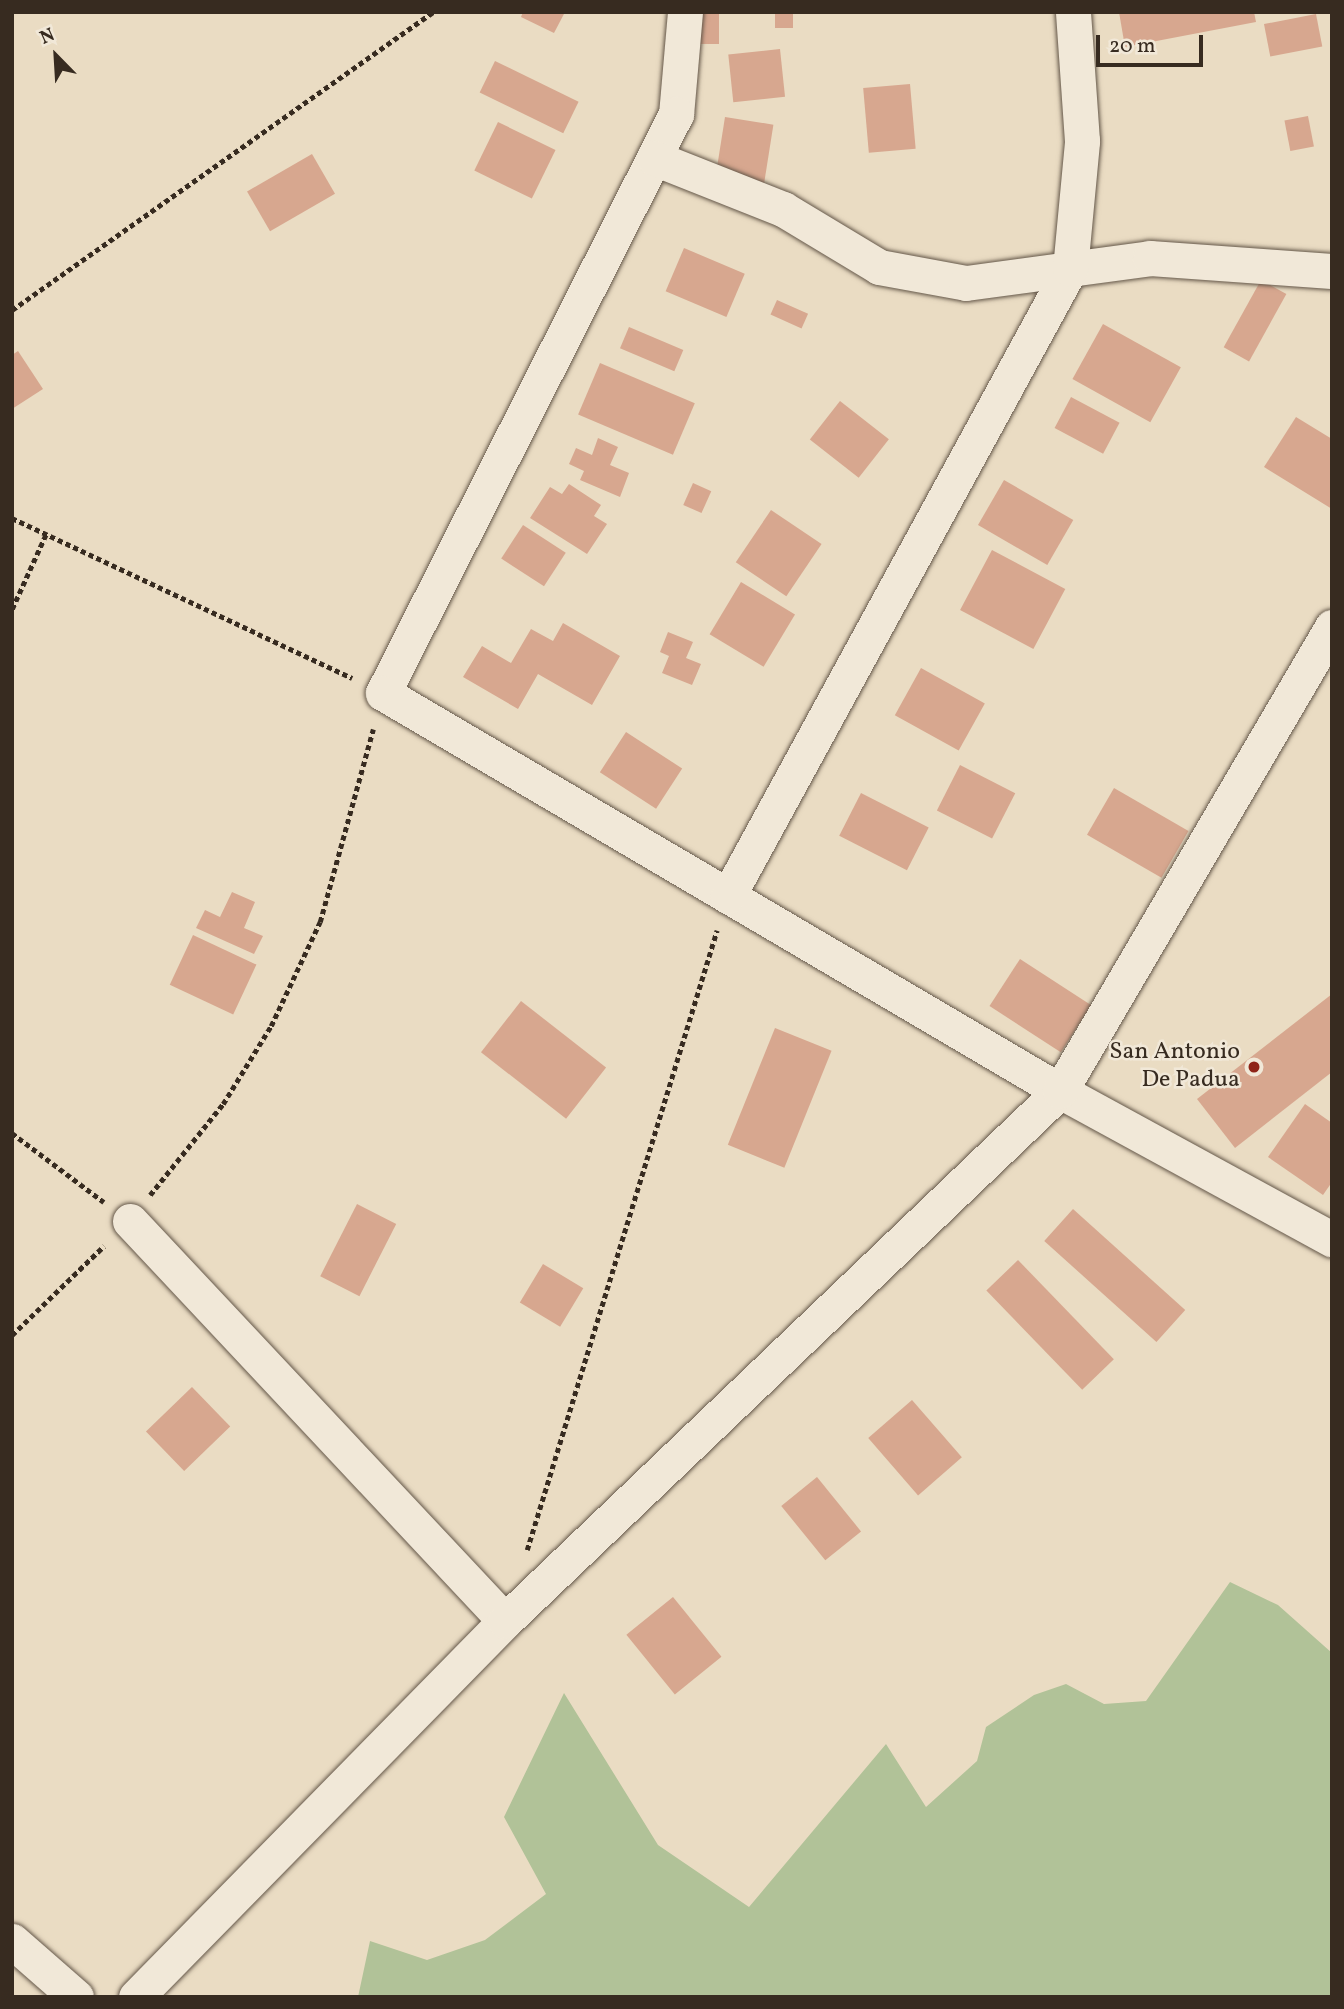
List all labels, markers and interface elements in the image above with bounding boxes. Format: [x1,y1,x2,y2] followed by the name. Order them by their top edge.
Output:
[21,21,91,91] north arrow
[1099,21,1206,65] scale bar
[36,22,59,52] text: N
[1109,32,1155,61] text: 20 m
[1109,1039,1240,1095] place label: San Antonio De Padua
[1246,1059,1262,1075] marker: San Antonio De Padua

